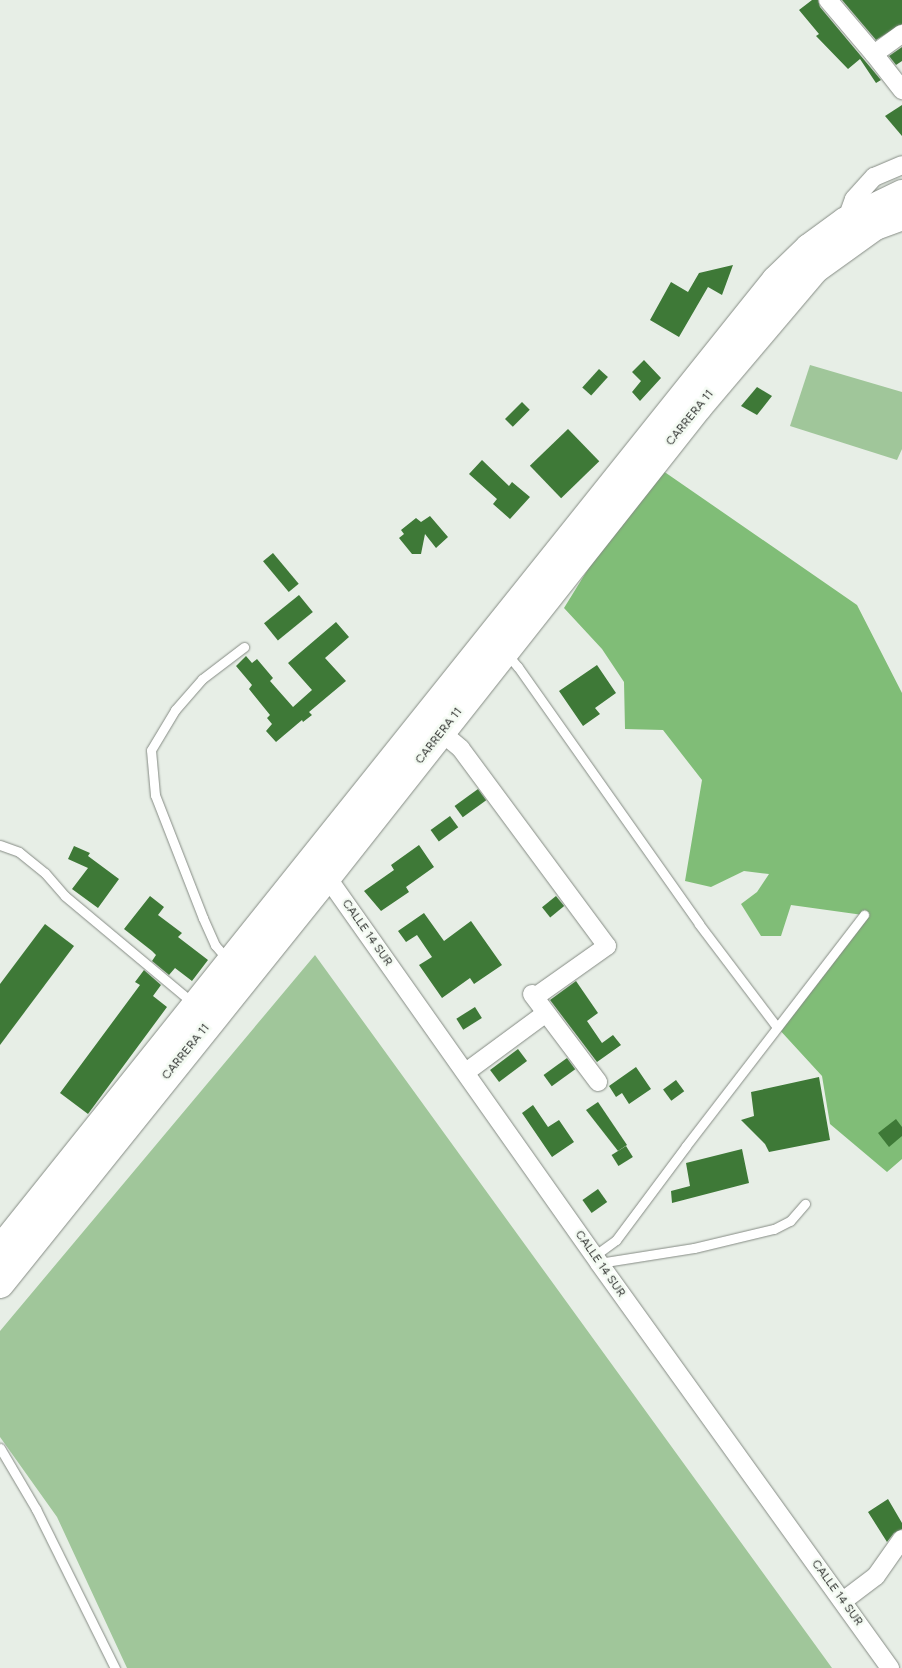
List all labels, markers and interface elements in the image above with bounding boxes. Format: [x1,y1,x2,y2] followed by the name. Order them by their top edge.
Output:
[663,387,717,449] street label: CARRERA 11
[413,705,465,767] street label: CARRERA 11
[339,897,395,969] street label: CALLE 14 SUR
[159,1021,213,1083] street label: CARRERA 11
[572,1228,628,1300] street label: CALLE 14 SUR
[808,1557,866,1629] street label: CALLE 14 SUR

